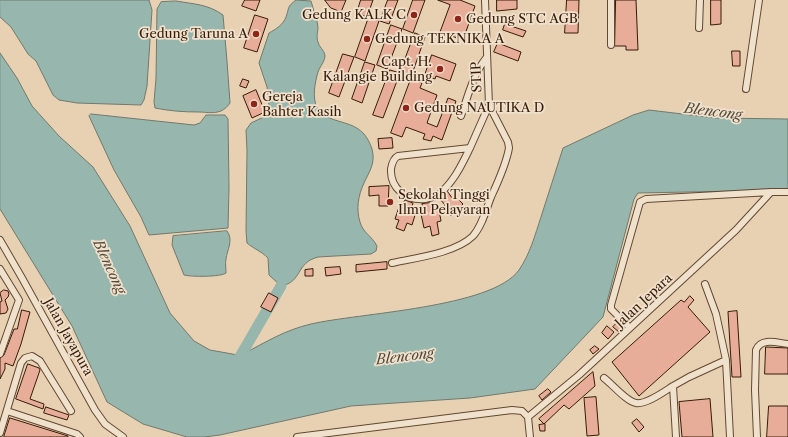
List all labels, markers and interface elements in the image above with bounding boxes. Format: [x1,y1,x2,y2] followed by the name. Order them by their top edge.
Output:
[302,7,406,23] place label: Gedung KALK C
[409,10,419,20] marker: Gedung KALK C
[466,11,578,27] place label: Gedung STC AGB
[453,14,463,24] marker: Gedung STC AGB
[139,26,248,42] place label: Gedung Taruna A
[251,29,261,39] marker: Gedung Taruna A
[375,31,504,47] place label: Gedung TEKNIKA A
[362,34,372,44] marker: Gedung TEKNIKA A
[323,54,432,85] place label: Capt. H. Kalangie Building
[468,61,486,93] street label: STIP
[435,64,445,74] marker: Capt. H. Kalangie Building
[262,89,342,120] place label: Gereja Bahter Kasih
[249,99,259,109] marker: Gereja Bahter Kasih
[414,100,544,116] place label: Gedung NAUTIKA D
[683,100,743,124] water label: Blencong
[401,103,411,113] marker: Gedung NAUTIKA D
[398,187,490,218] place label: Sekolah Tinggi Ilmu Pelayaran
[385,197,395,207] marker: Sekolah Tinggi Ilmu Pelayaran
[89,237,129,297] water label: Blencong
[612,271,676,331] street label: Jalan Jepara
[40,295,96,379] street label: Jalan Jayapura
[375,345,435,369] water label: Blencong

